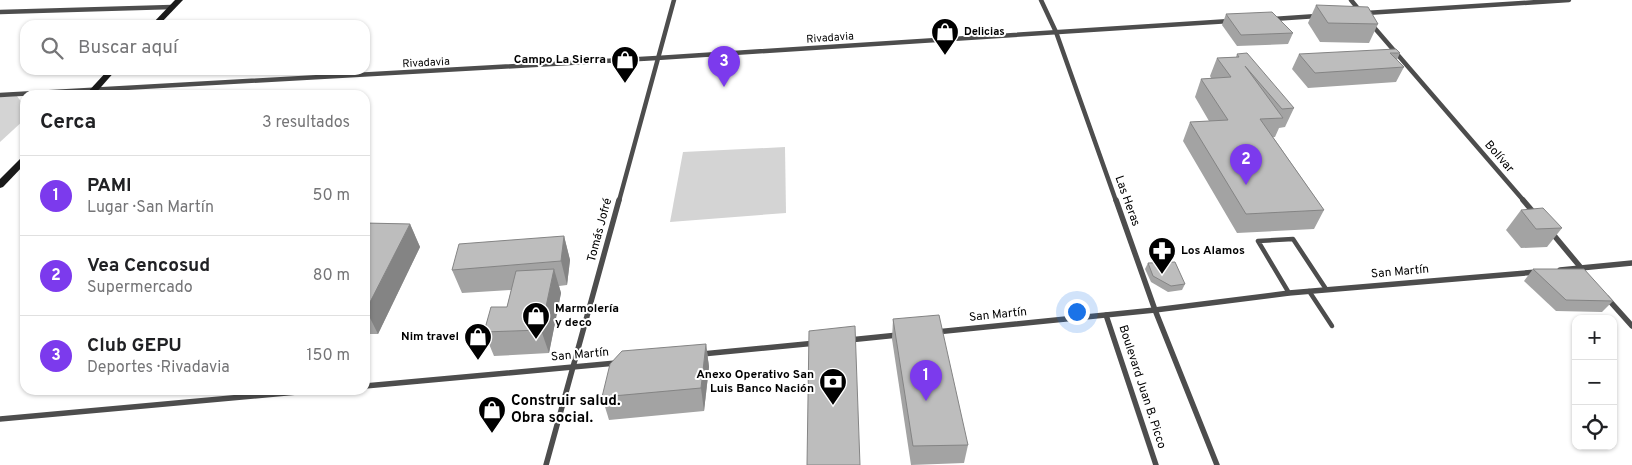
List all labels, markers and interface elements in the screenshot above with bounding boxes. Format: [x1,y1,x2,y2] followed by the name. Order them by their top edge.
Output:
[930,17,960,56] shop icon: Delicias
[20,20,370,75] search box
[964,25,1005,39] place label: Delicias
[806,29,854,47] street label: Rivadavia
[38,34,66,62] icon: search
[78,36,178,60] text: Buscar aquí
[610,45,640,84] shop icon: Campo La Sierra
[708,46,740,87] pin: 3
[514,52,606,68] place label: Campo La Sierra
[402,55,450,71] street label: Rivadavia
[40,109,96,136] text: Cerca
[262,113,350,133] text: 3 resultados
[1481,137,1518,177] street label: Bolívar
[1230,144,1262,185] pin: 2
[1110,173,1144,229] street label: Las Heras
[87,174,132,198] text: PAMI
[53,186,59,206] text: 1
[313,186,350,206] text: 50 m
[584,196,616,264] street label: Tomás Jofré
[87,198,214,218] text: Lugar · San Martín
[1147,236,1177,275] pharmacy icon: Los Alamos
[1181,243,1245,259] place label: Los Alamos
[87,254,210,278] text: Vea Cencosud
[1370,261,1430,283] street label: San Martín
[51,266,61,286] text: 2
[313,266,350,286] text: 80 m
[87,278,193,298] text: Supermercado
[1064,299,1090,325] your location
[521,301,551,340] shop icon: Marmolería y deco
[555,301,619,331] place label: Marmolería y deco
[968,304,1028,326] street label: San Martín
[1572,315,1617,450] map controls
[1572,315,1617,360] button: +
[463,322,493,361] shop icon: Nim travel
[1114,323,1170,451] street label: Boulevard Juan B. Picco
[401,329,459,345] place label: Nim travel
[87,334,182,358] text: Club GEPU
[550,344,610,366] street label: San Martín
[51,346,61,366] text: 3
[307,346,350,366] text: 150 m
[87,358,230,378] text: Deportes · Rivadavia
[910,360,942,401] pin: 1
[1572,360,1617,405] button: −
[696,367,814,397] place label: Anexo Operativo San Luis Banco Nación
[818,367,848,406] bank icon: Anexo Operativo San Luis Banco Nación
[511,392,621,428] place label: Construir salud. Obra social.
[477,395,507,434] shop icon: Construir salud. Obra social.
[1572,405,1617,450] button: locate

